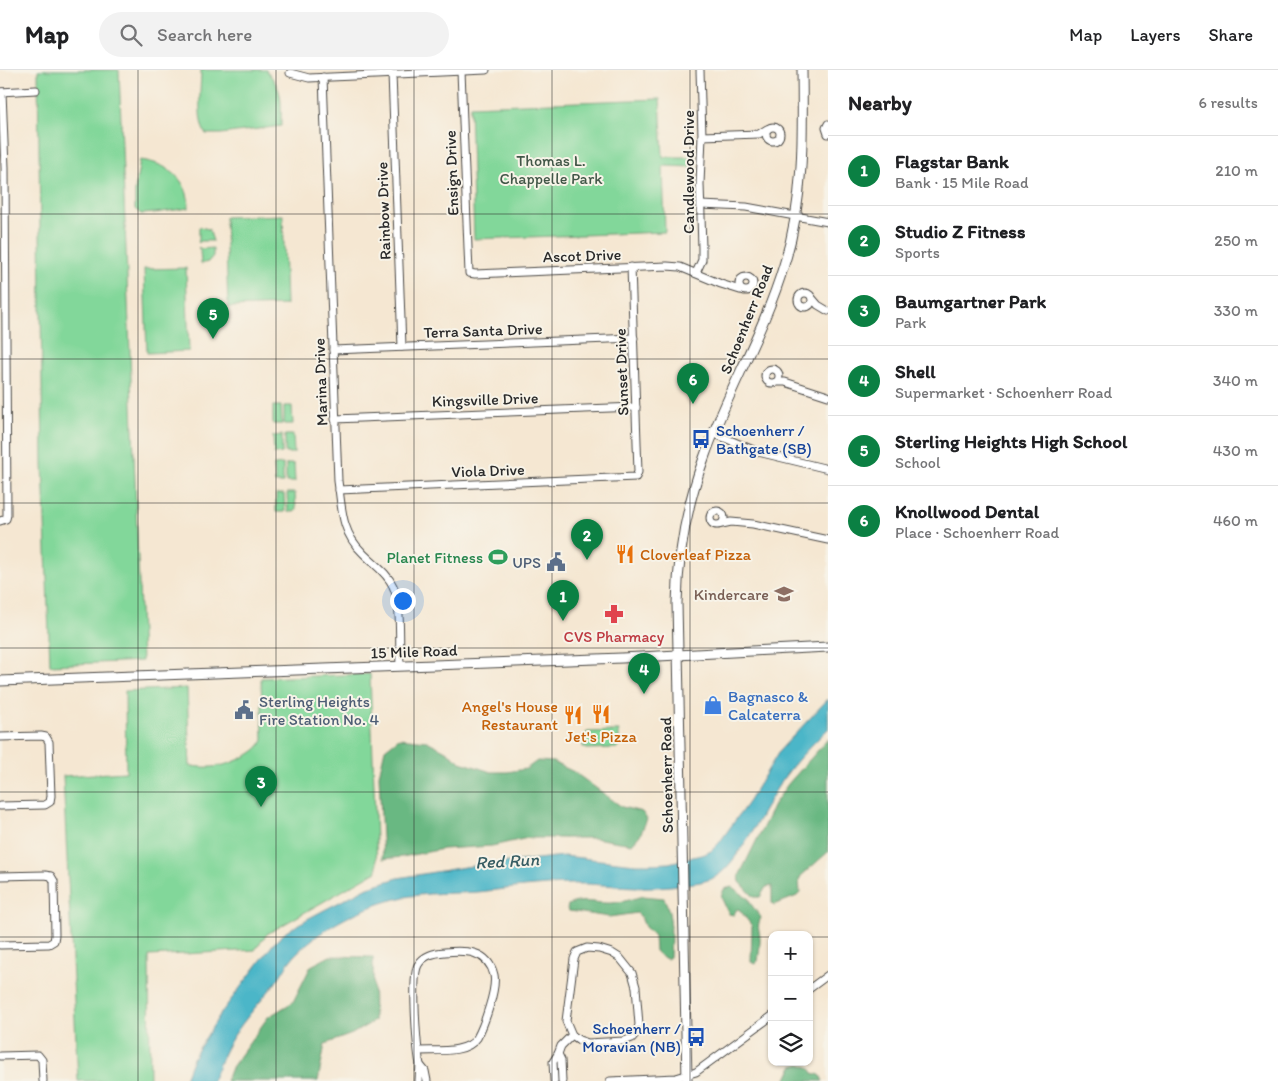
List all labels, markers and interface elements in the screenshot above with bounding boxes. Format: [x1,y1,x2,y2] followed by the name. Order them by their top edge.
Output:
[99,12,449,57] search box
[25,20,69,49] text: Map
[117,21,145,49] icon: search
[157,23,252,46] text: Search here
[1069,24,1102,46] text: Map
[1130,24,1180,46] text: Layers
[1208,24,1253,46] text: Share
[848,90,912,115] text: Nearby
[1198,93,1258,112] text: 6 results
[679,110,698,234] street label: Candlewood Drive
[441,130,462,216] street label: Ensign Drive
[895,150,1009,173] text: Flagstar Bank
[499,151,603,188] park label: Thomas L. Chappelle Park
[860,161,868,180] text: 1
[1215,161,1258,180] text: 210 m
[372,162,395,260] street label: Rainbow Drive
[895,173,1029,192] text: Bank · 15 Mile Road
[895,220,1025,243] text: Studio Z Fitness
[860,231,868,250] text: 2
[1214,231,1258,250] text: 250 m
[895,243,940,262] text: Sports
[542,245,622,266] street label: Ascot Drive
[716,262,777,377] street label: Schoenherr Road
[895,290,1046,313] text: Baumgartner Park
[197,298,229,339] pin: 5
[860,301,868,320] text: 3
[1214,301,1258,320] text: 330 m
[895,313,926,332] text: Park
[423,319,543,342] street label: Terra Santa Drive
[610,328,633,416] street label: Sunset Drive
[309,338,332,426] street label: Marina Drive
[895,360,936,383] text: Shell
[677,363,709,404] pin: 6
[859,371,869,390] text: 4
[1213,371,1258,390] text: 340 m
[895,383,1112,402] text: Supermarket · Schoenherr Road
[431,388,539,411] street label: Kingsville Drive
[716,421,812,458] place label: Schoenherr / Bathgate (SB)
[690,428,712,450] bus stop icon: Schoenherr / Bathgate (SB)
[895,430,1127,453] text: Sterling Heights High School
[860,441,868,460] text: 5
[1213,441,1258,460] text: 430 m
[895,453,941,472] text: School
[451,460,525,481] street label: Viola Drive
[895,500,1039,523] text: Knollwood Dental
[860,511,868,530] text: 6
[1213,511,1258,530] text: 460 m
[571,519,603,560] pin: 2
[895,523,1059,542] text: Place · Schoenherr Road
[614,543,636,565] restaurant icon: Cloverleaf Pizza
[640,545,752,564] place label: Cloverleaf Pizza
[487,546,509,568] sports icon: Planet Fitness
[386,548,483,567] place label: Planet Fitness
[545,551,567,573] public building icon: UPS
[512,553,541,572] place label: UPS
[547,580,579,621] pin: 1
[773,583,795,605] school or university icon: Kindercare
[694,585,769,604] place label: Kindercare
[390,588,416,614] your location
[603,603,625,625] pharmacy icon: CVS Pharmacy
[564,627,665,646] place label: CVS Pharmacy
[370,640,458,663] street label: 15 Mile Road
[628,653,660,694] pin: 4
[728,687,809,724] place label: Bagnasco & Calcaterra
[259,692,379,729] place label: Sterling Heights Fire Station No. 4
[702,694,724,716] shop icon: Bagnasco & Calcaterra
[462,697,558,734] place label: Angel's House Restaurant
[233,699,255,721] public building icon: Sterling Heights Fire Station No. 4
[590,703,612,725] restaurant icon: Jet's Pizza
[562,704,584,726] restaurant icon: Angel's House Restaurant
[656,717,677,833] street label: Schoenherr Road
[565,727,637,746] place label: Jet's Pizza
[245,766,277,807] pin: 3
[475,848,540,874] water label: Red Run
[768,931,813,1066] map controls
[768,931,813,976] button: +
[768,976,813,1021] button: −
[582,1019,681,1056] place label: Schoenherr / Moravian (NB)
[768,1021,813,1066] button: layers
[685,1026,707,1048] bus stop icon: Schoenherr / Moravian (NB)

